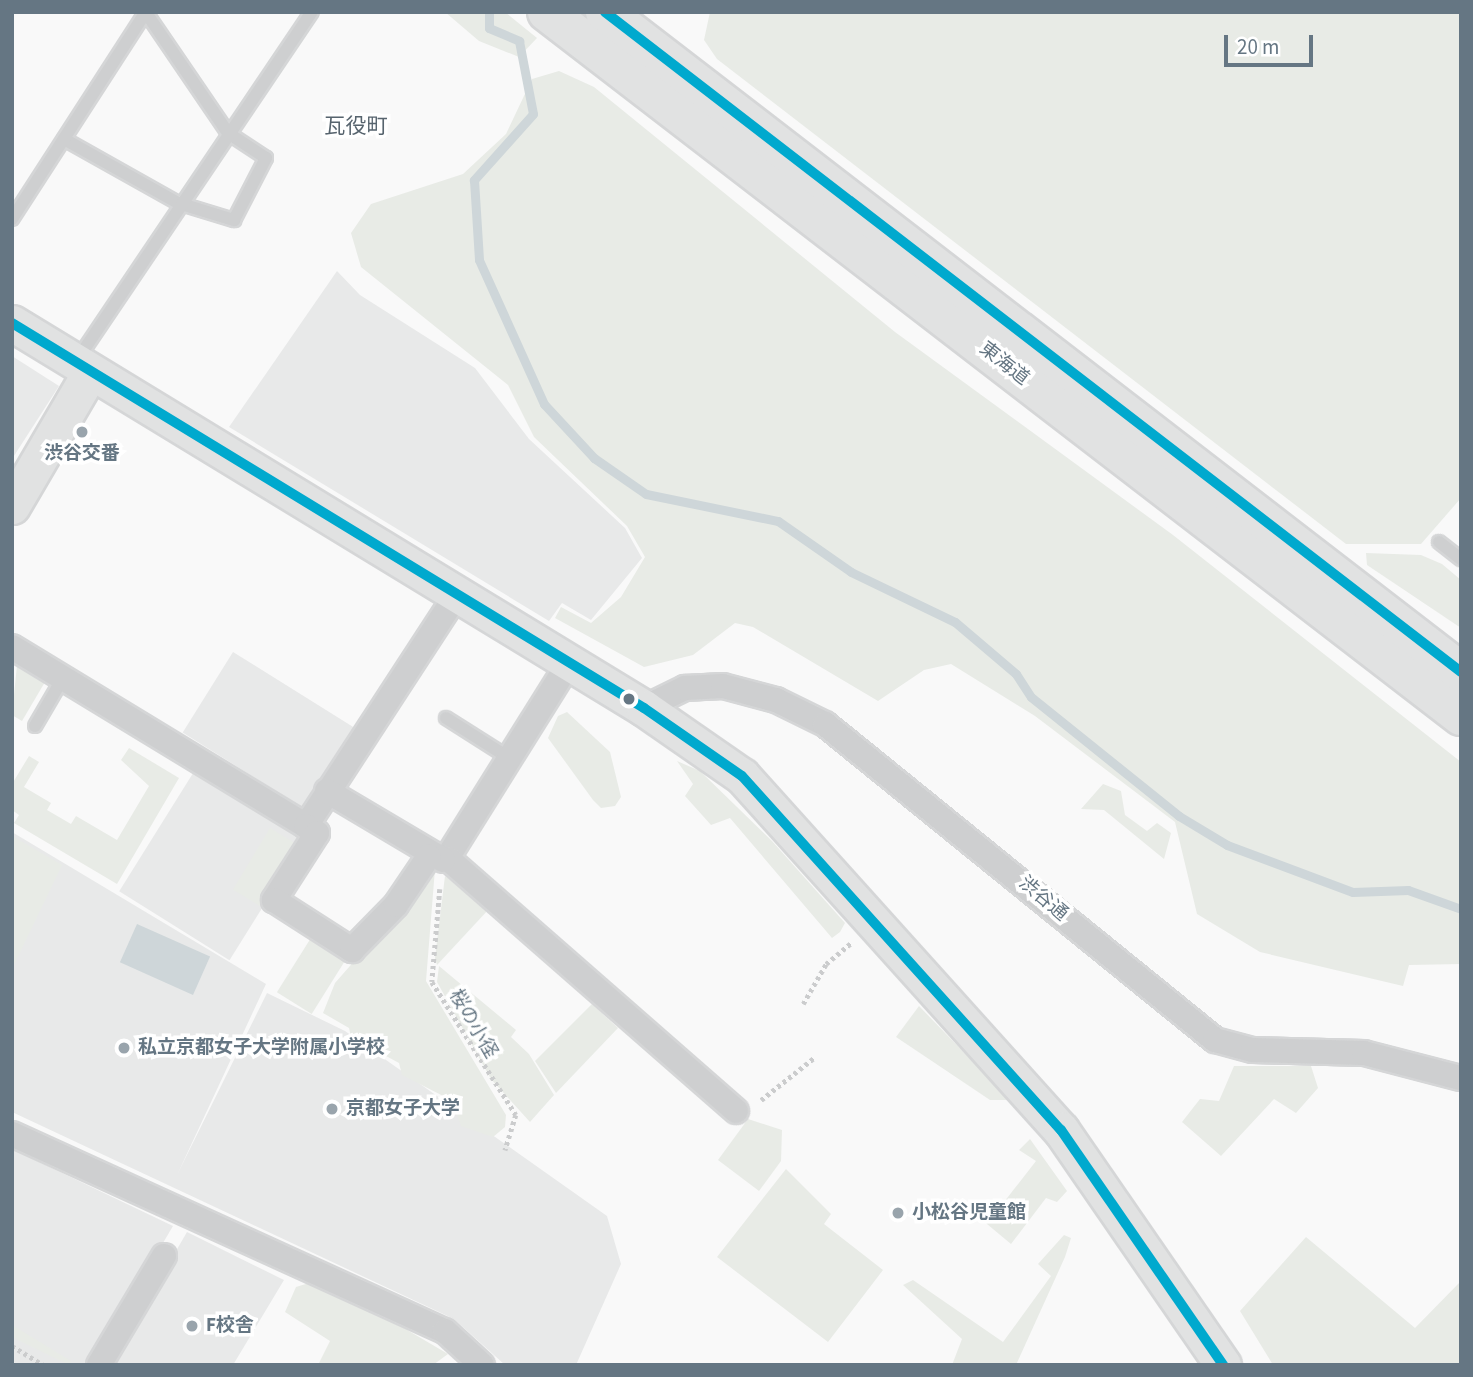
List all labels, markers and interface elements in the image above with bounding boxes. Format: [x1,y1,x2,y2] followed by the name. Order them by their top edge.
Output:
[1228,21,1317,65] scale bar
[1237,32,1279,62] text: 20 m
[325,113,387,139] district label: 瓦役町
[975,337,1033,391] street label: 東海道
[74,424,90,440] marker: 渋谷交番
[44,443,120,465] place label: 渋谷交番
[622,692,636,706] unlabelled marker
[1014,872,1072,926] street label: 渋谷通
[444,985,502,1063] street label: 桜の小径
[138,1037,385,1059] place label: 私立京都女子大学附属小学校
[116,1040,132,1056] marker: 私立京都女子大学附属小学校
[346,1098,460,1120] place label: 京都女子大学
[324,1101,340,1117] marker: 京都女子大学
[912,1202,1026,1224] place label: 小松谷児童館
[890,1205,906,1221] marker: 小松谷児童館
[206,1315,254,1337] place label: F校舎
[184,1318,200,1334] marker: F校舎

